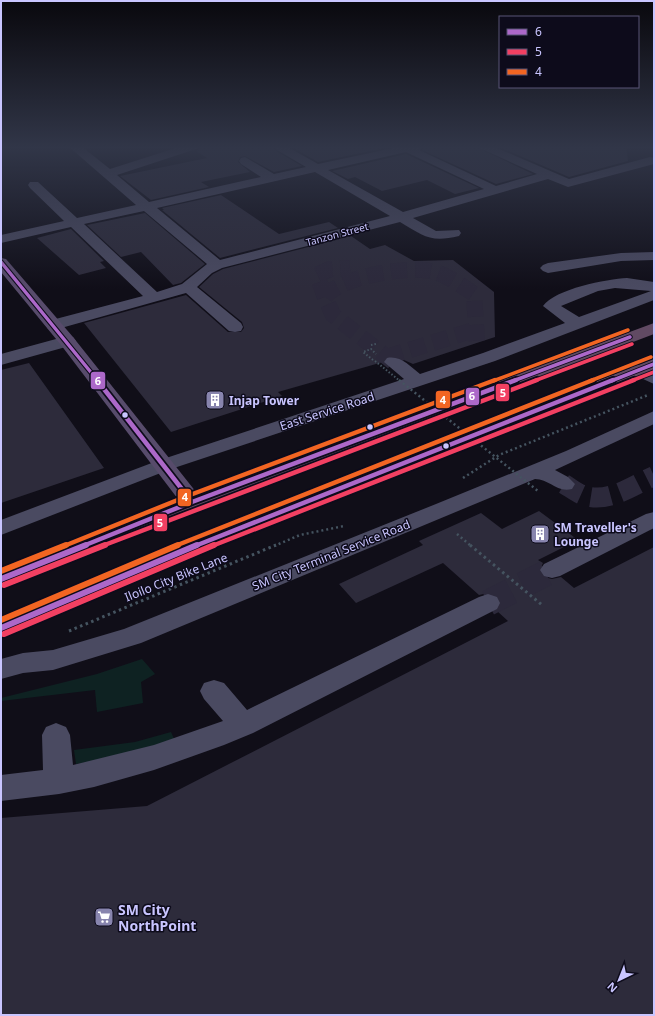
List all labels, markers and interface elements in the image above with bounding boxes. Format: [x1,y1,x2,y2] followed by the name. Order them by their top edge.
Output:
[499,16,639,88] legend
[535,23,542,40] text: 6
[535,43,542,60] text: 5
[535,63,542,80] text: 4
[304,219,370,249] street label: Tanzon Street
[90,371,106,390] line badge: 6
[95,373,101,388] text: 6
[495,383,510,402] line badge: 5
[500,385,506,400] text: 5
[465,387,480,406] line badge: 6
[277,388,377,434] street label: East Service Road
[469,388,475,403] text: 6
[204,389,226,411] building icon: Injap Tower
[435,390,451,409] line badge: 4
[229,392,300,409] place label: Injap Tower
[440,392,447,407] text: 4
[120,410,130,420] unlabelled marker
[365,422,375,432] unlabelled marker
[441,441,451,451] unlabelled marker
[177,488,192,507] line badge: 4
[182,489,189,504] text: 4
[153,513,168,532] line badge: 5
[157,515,163,530] text: 5
[249,515,413,595] street label: SM City Terminal Service Road
[554,519,637,550] place label: SM Traveller's Lounge
[529,523,551,545] building icon: SM Traveller's Lounge
[122,548,230,605] street label: Iloilo City Bike Lane
[118,900,196,935] place label: SM City NorthPoint
[93,906,115,928] supermarket icon: SM City NorthPoint
[599,960,639,1000] north arrow
[603,979,620,996] text: N

